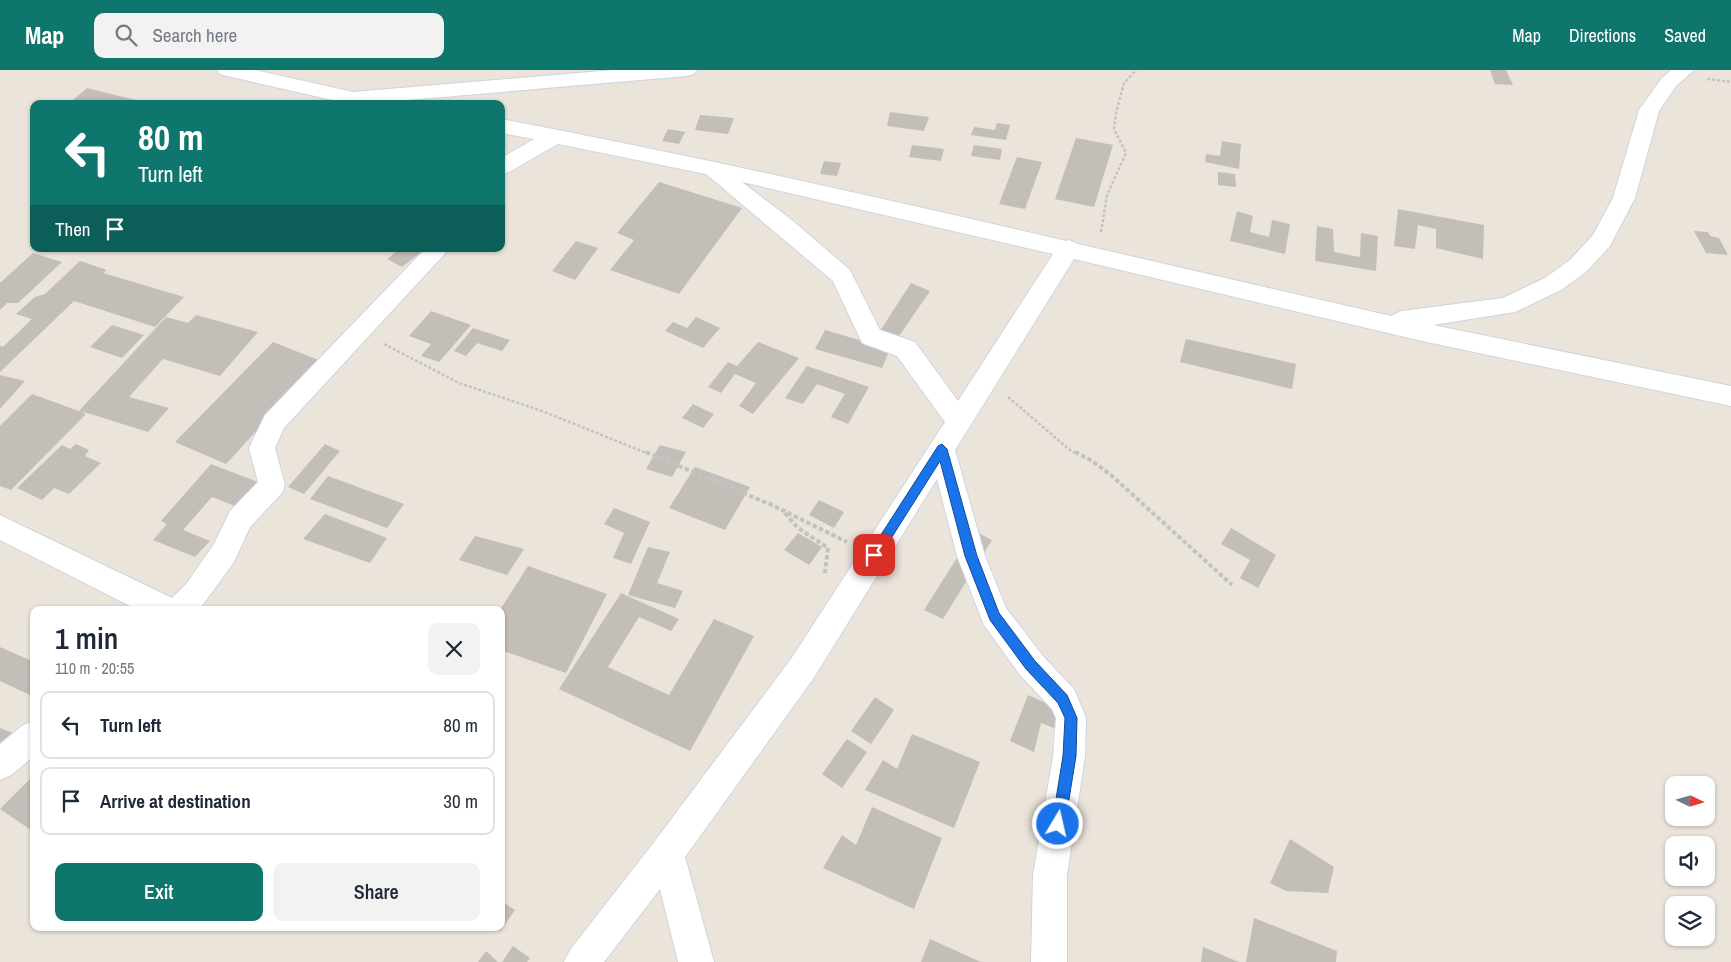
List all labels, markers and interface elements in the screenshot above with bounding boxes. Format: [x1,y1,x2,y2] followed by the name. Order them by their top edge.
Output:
[94,13,444,58] search box
[25,19,64,51] text: Map
[112,21,140,49] icon: search
[152,22,237,48] text: Search here
[1512,23,1541,48] text: Map
[1569,23,1636,48] text: Directions
[1664,23,1706,48] text: Saved
[138,114,203,161] text: 80 m
[55,120,120,185] icon: left
[138,159,203,189] text: Turn left
[101,215,129,243] icon: arrive
[55,216,91,242] text: Then
[853,534,895,576] pin
[860,541,888,569] icon: arrive
[55,618,118,658] text: 1 min
[428,623,480,675] button: close
[55,657,134,679] text: 110 m · 20:55
[57,711,85,739] icon: left
[100,712,161,738] text: Turn left
[443,712,478,738] text: 80 m
[1665,776,1715,826] north arrow
[1665,776,1715,946] map controls
[57,787,85,815] icon: arrive
[100,788,251,814] text: Arrive at destination
[443,788,478,814] text: 30 m
[1031,797,1083,849] position arrow
[1665,836,1715,886] button: sound
[55,863,263,921] button: Exit
[273,863,480,921] button: Share
[1665,896,1715,946] button: layers

